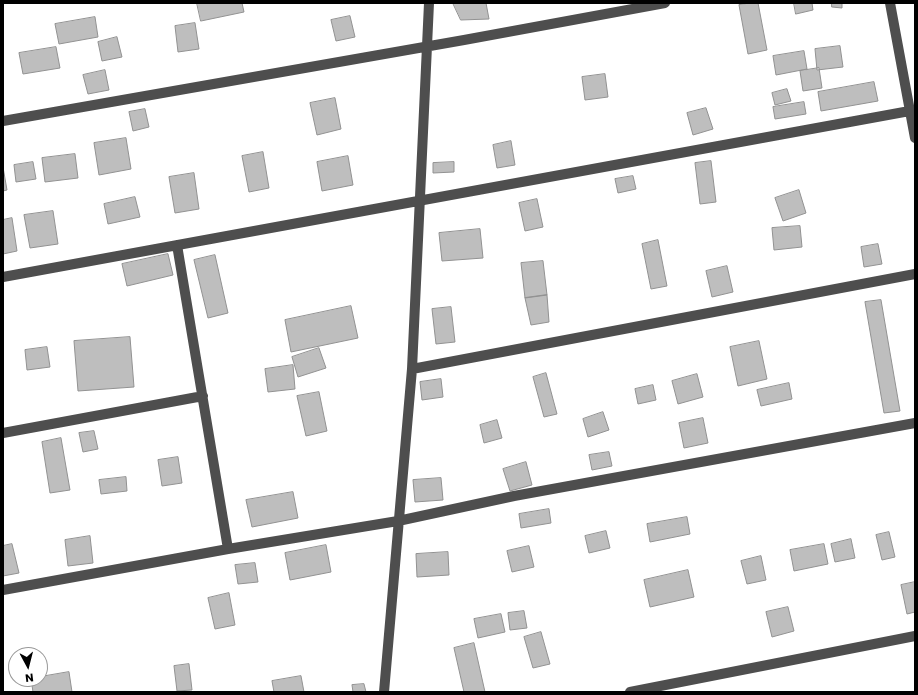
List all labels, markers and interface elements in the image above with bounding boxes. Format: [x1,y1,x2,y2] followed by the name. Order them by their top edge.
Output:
[8,647,48,687] north arrow
[24,669,34,686] text: N

